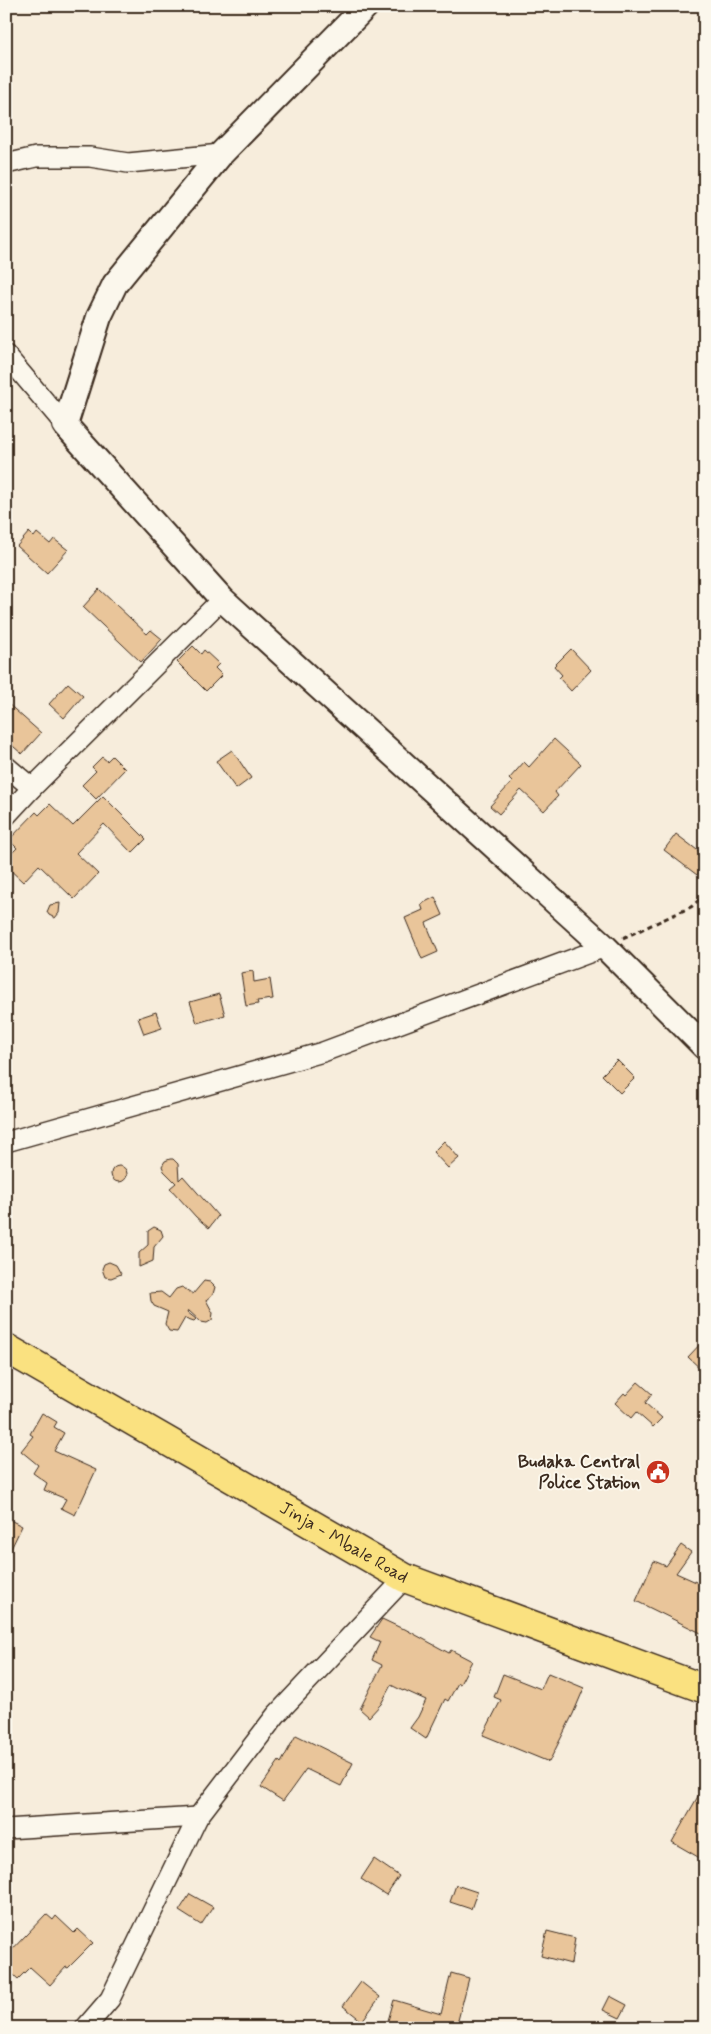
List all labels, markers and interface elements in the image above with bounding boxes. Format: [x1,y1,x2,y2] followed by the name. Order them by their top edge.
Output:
[518,1450,641,1495] place label: Budaka Central Police Station
[645,1459,671,1485] public building icon: Budaka Central Police Station
[275,1496,413,1589] street label: Jinja - Mbale Road

